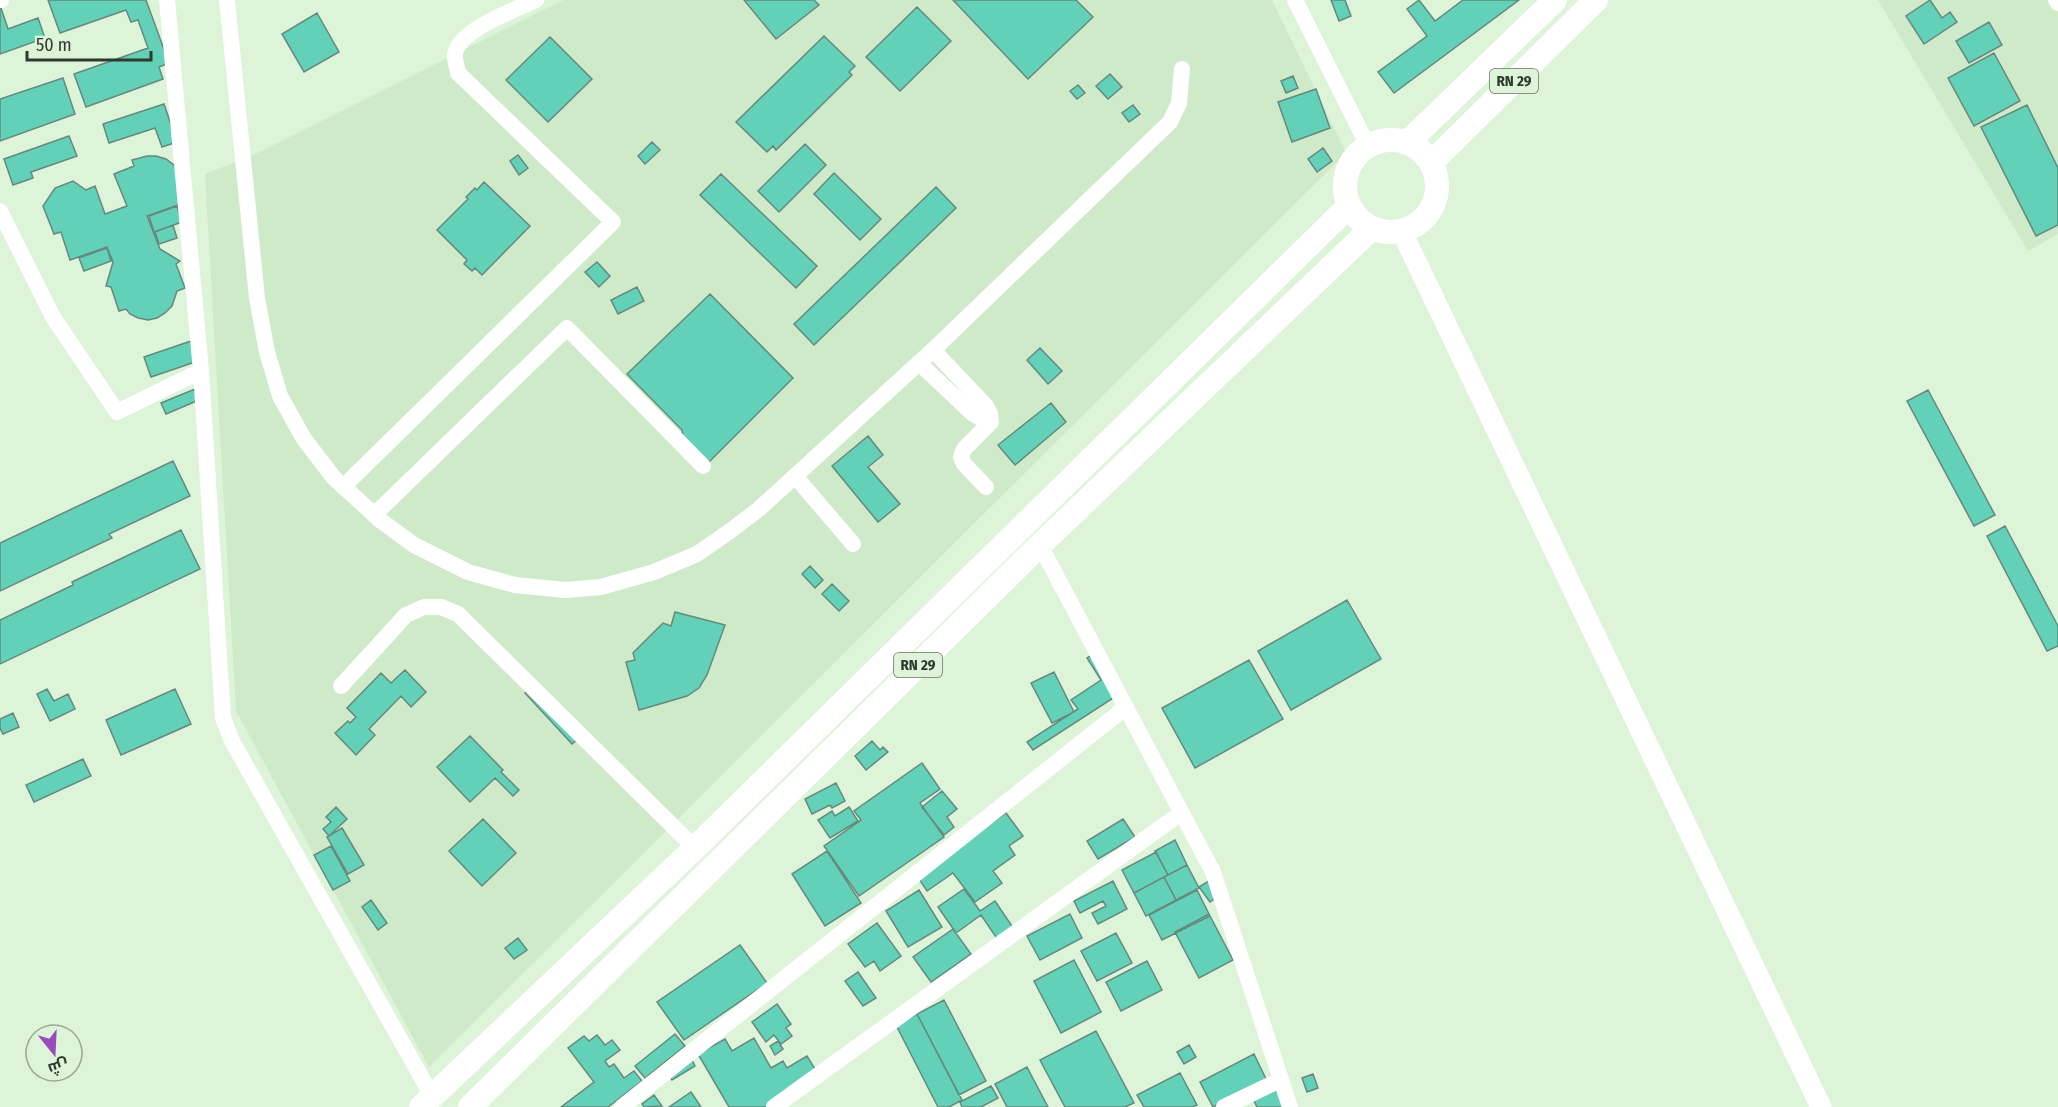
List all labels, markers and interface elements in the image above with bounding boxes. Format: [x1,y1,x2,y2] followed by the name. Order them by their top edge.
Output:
[27,24,152,62] scale bar
[36,34,72,56] text: 50 m
[1490,69,1538,93] road number: RN 29
[894,653,942,677] road number: RN 29
[24,1023,84,1083] north arrow
[46,1055,71,1079] text: ش

